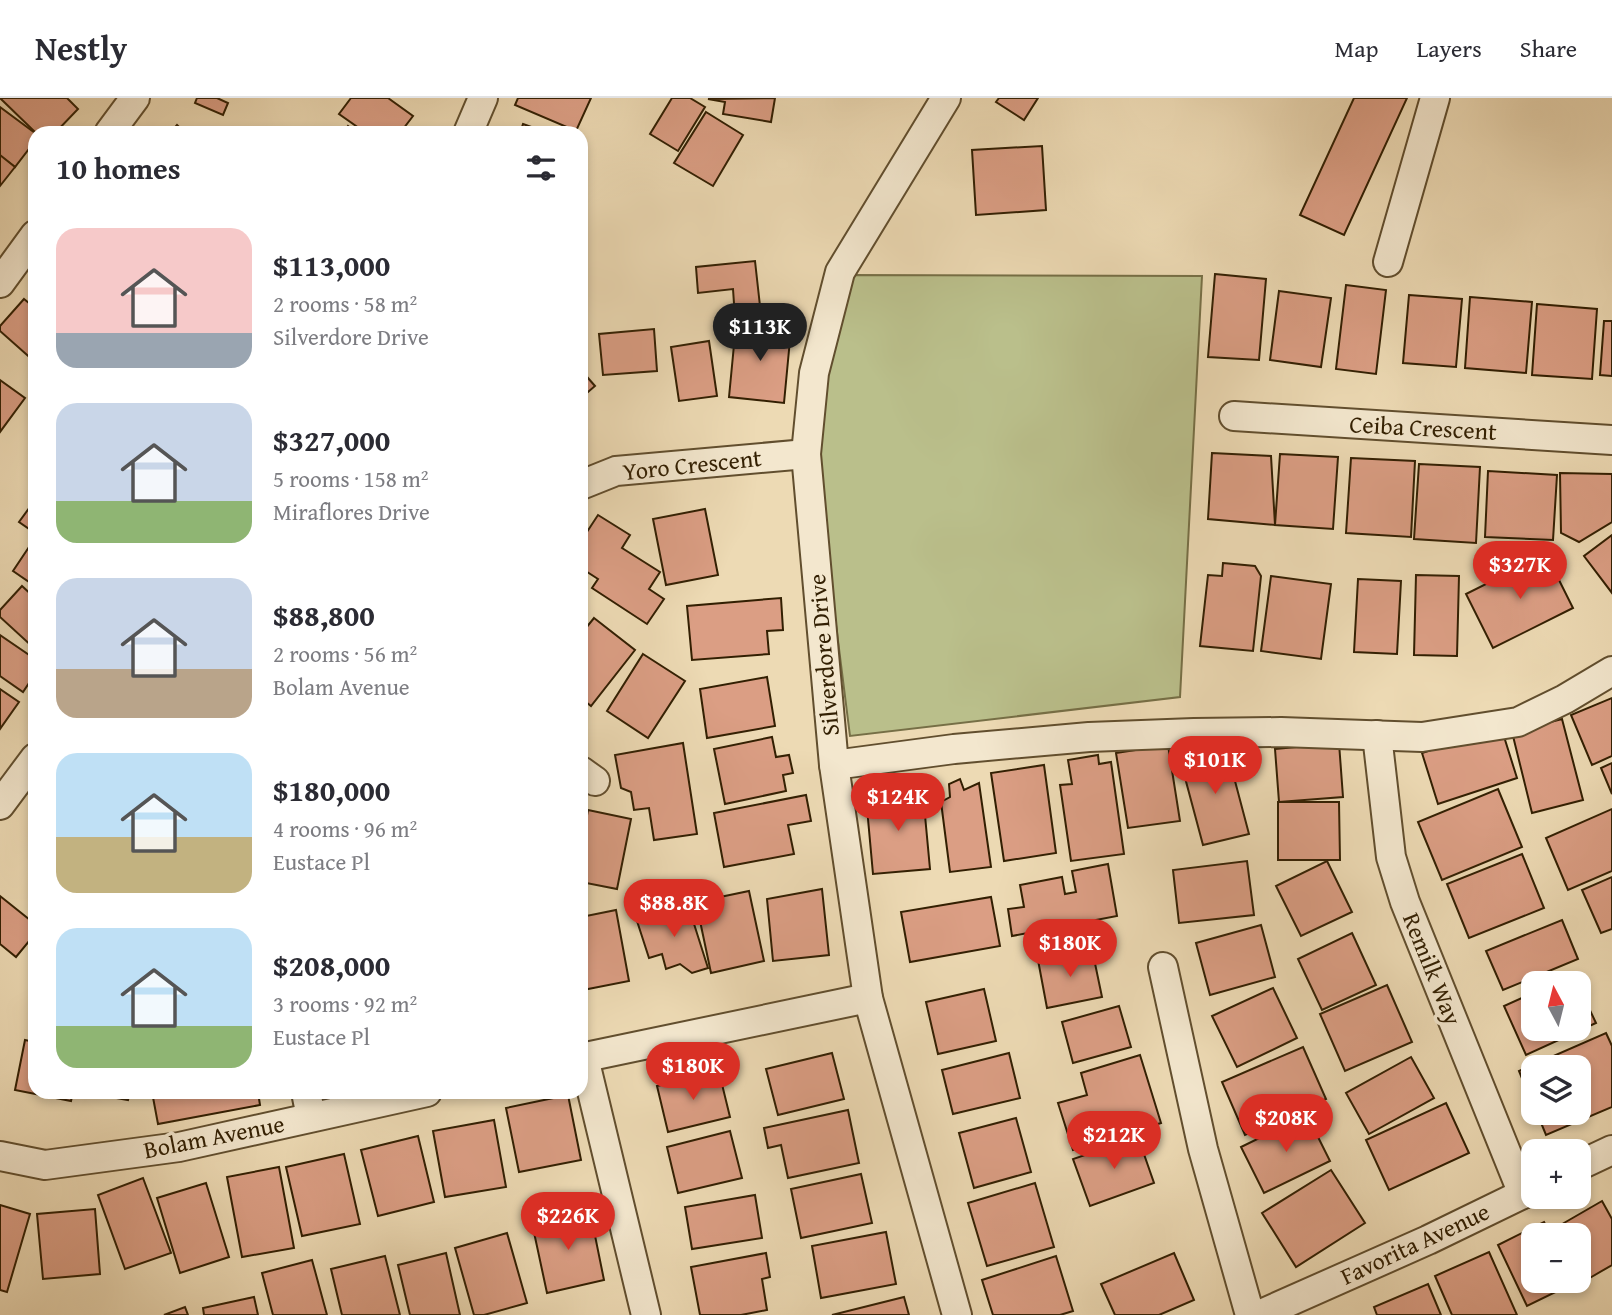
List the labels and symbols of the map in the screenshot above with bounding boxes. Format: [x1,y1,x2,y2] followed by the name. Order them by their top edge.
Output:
[711,303,809,363] pin: $113K
[1349,406,1498,449] street label: Ceiba Crescent
[621,440,764,489] street label: Yoro Crescent
[1471,542,1569,601] pin: $327K
[799,573,848,737] street label: Silverdore Drive
[1166,736,1264,796] pin: $101K
[849,774,947,833] pin: $124K
[617,880,731,939] pin: $88.8K
[1394,907,1471,1030] street label: Remilk Way
[1021,920,1119,979] pin: $180K
[1521,971,1591,1041] north arrow
[644,1042,742,1102] pin: $180K
[1237,1094,1335,1154] pin: $208K
[141,1106,287,1167] street label: Bolam Avenue
[1065,1112,1163,1171] pin: $212K
[519,1192,617,1252] pin: $226K
[1334,1194,1495,1293] street label: Favorita Avenue

